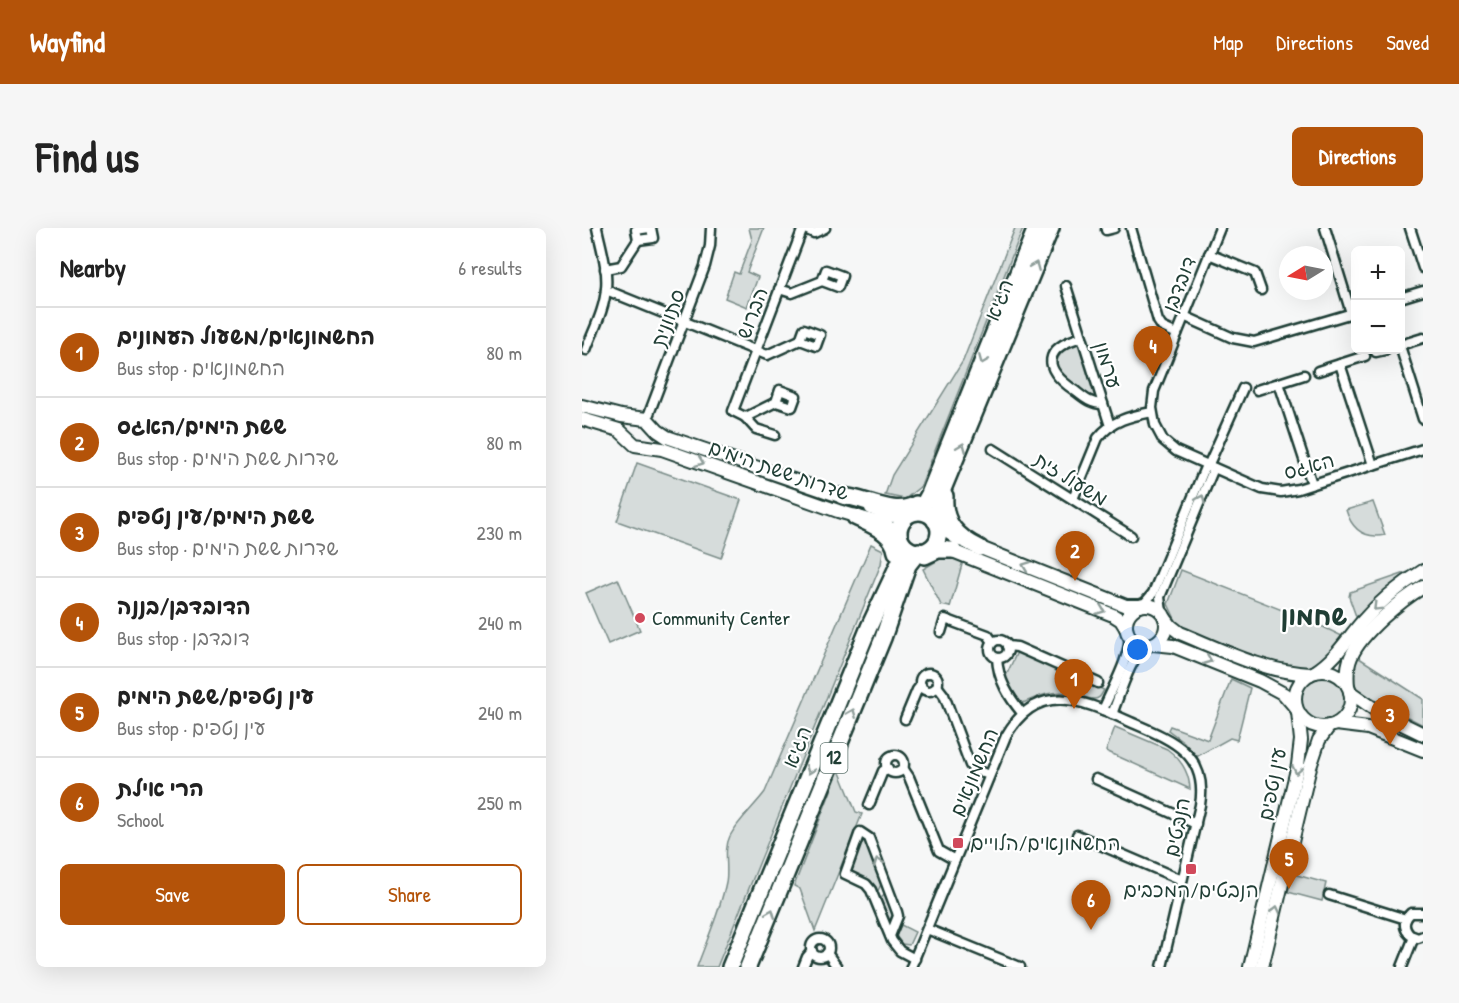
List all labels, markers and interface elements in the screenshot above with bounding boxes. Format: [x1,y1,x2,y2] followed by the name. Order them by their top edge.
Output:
[30,23,105,61] text: Wayfind
[1213,28,1243,57] text: Map
[1276,28,1353,57] text: Directions
[1386,28,1429,57] text: Saved
[1292,127,1423,186] button: Directions
[36,128,139,185] text: Find us
[1279,246,1333,300] north arrow
[1351,246,1405,354] map controls
[1351,246,1405,300] button: +
[60,250,126,285] text: Nearby
[1155,252,1202,316] street label: דובדבן
[458,254,522,281] text: 6 results
[1028,261,1040,272] one-way arrow
[978,275,1019,325] street label: הגיא
[729,283,774,343] street label: הברוש
[644,285,691,351] street label: סתוונית
[1351,300,1405,354] button: −
[117,321,375,351] text: החשמונאים/משעול העמונים
[1134,326,1172,376] pin: 4
[1089,338,1128,391] street label: ערמון
[76,339,83,366] text: 1
[486,339,522,366] text: 80 m
[117,354,285,381] text: Bus stop · החשמונאים
[978,354,990,365] one-way arrow
[117,411,287,441] text: ששת הימים/האגס
[75,429,84,456] text: 2
[486,429,522,456] text: 80 m
[705,433,853,506] street label: שדרות ששת הימים
[955,442,967,453] one-way arrow
[117,444,338,471] text: Bus stop · שדרות ששת הימים
[1028,445,1113,512] street label: משעול זית
[1281,446,1337,485] street label: האגס
[694,455,705,468] one-way arrow
[1194,495,1206,506] one-way arrow
[117,501,314,531] text: ששת הימים/עין נטפים
[75,519,84,546] text: 3
[477,519,522,546] text: 230 m
[1056,532,1094,581] pin: 2
[117,534,338,561] text: Bus stop · שדרות ששת הימים
[1021,561,1032,573] one-way arrow
[117,591,251,621] text: הדובדבן/בננה
[1281,598,1347,633] district label: שחמון
[1373,599,1384,610] one-way arrow
[1095,603,1106,615] one-way arrow
[652,604,790,631] place label: Community Center
[76,609,83,636] text: 4
[478,609,522,636] text: 240 m
[633,611,647,625] marker: Community Center
[117,624,250,651] text: Bus stop · דובדבן
[1123,635,1152,664] your location
[1202,653,1213,665] one-way arrow
[1054,660,1094,709] pin: 1
[117,681,314,711] text: עין נטפים/ששת הימים
[1370,696,1410,745] pin: 3
[75,699,84,726] text: 5
[478,699,522,726] text: 240 m
[845,708,857,719] one-way arrow
[117,714,266,741] text: Bus stop · עין נטפים
[776,722,817,772] street label: הגיא
[943,724,1004,820] street label: החשמונאים
[820,743,848,773] road number: 12
[1251,745,1292,823] street label: עין נטפים
[805,764,817,775] one-way arrow
[1291,765,1304,775] one-way arrow
[117,773,204,803] text: הרי אילת
[76,789,83,816] text: 6
[477,789,522,816] text: 250 m
[1157,795,1196,859] street label: הנבטים
[117,806,164,833] text: School
[970,829,1120,856] place label: החשמונאים/הלויים
[951,836,965,850] marker: החשמונאים/הלויים
[1270,840,1308,889] pin: 5
[873,857,885,868] one-way arrow
[1184,862,1198,876] marker: הנבטים/המכבים
[60,864,285,925] button: Save
[297,864,522,925] button: Share
[1123,876,1259,903] place label: הנבטים/המכבים
[1072,880,1110,930] pin: 6
[1268,905,1281,915] one-way arrow
[764,908,776,919] one-way arrow

